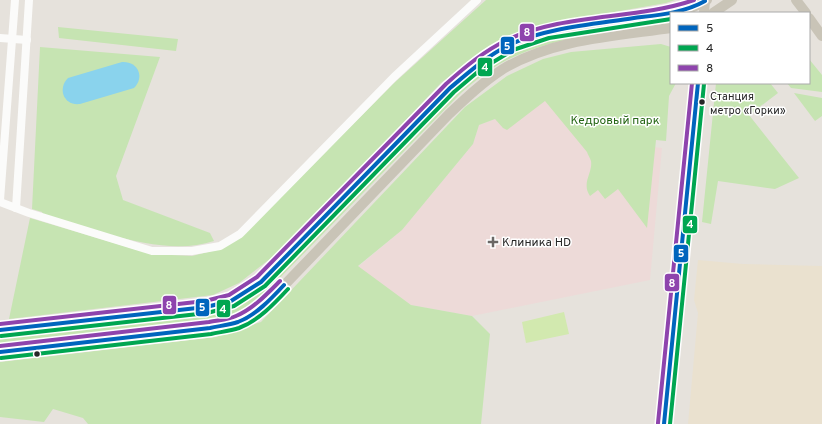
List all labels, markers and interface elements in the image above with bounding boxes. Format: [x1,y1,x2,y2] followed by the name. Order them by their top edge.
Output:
[670,12,810,84] legend
[706,21,713,37] text: 5
[519,23,535,42] line badge: 8
[524,26,531,40] text: 8
[500,36,515,55] line badge: 5
[504,40,511,54] text: 5
[706,41,713,57] text: 4
[477,57,493,77] line badge: 4
[481,61,489,75] text: 4
[706,61,713,77] text: 8
[710,90,786,118] place label: Станция метро «Горки»
[697,97,707,107] marker: Станция метро «Горки»
[571,113,660,129] park label: Кедровый парк
[682,215,698,234] line badge: 4
[686,218,694,232] text: 4
[502,235,571,251] place label: Клиника HD
[487,236,499,248] marker: Клиника HD
[673,244,689,263] line badge: 5
[678,247,685,261] text: 5
[664,273,680,292] line badge: 8
[669,277,676,291] text: 8
[162,295,177,315] line badge: 8
[195,298,210,317] line badge: 5
[166,299,173,313] text: 8
[216,299,231,318] line badge: 4
[199,301,206,315] text: 5
[219,303,227,317] text: 4
[32,349,42,359] unlabelled marker

